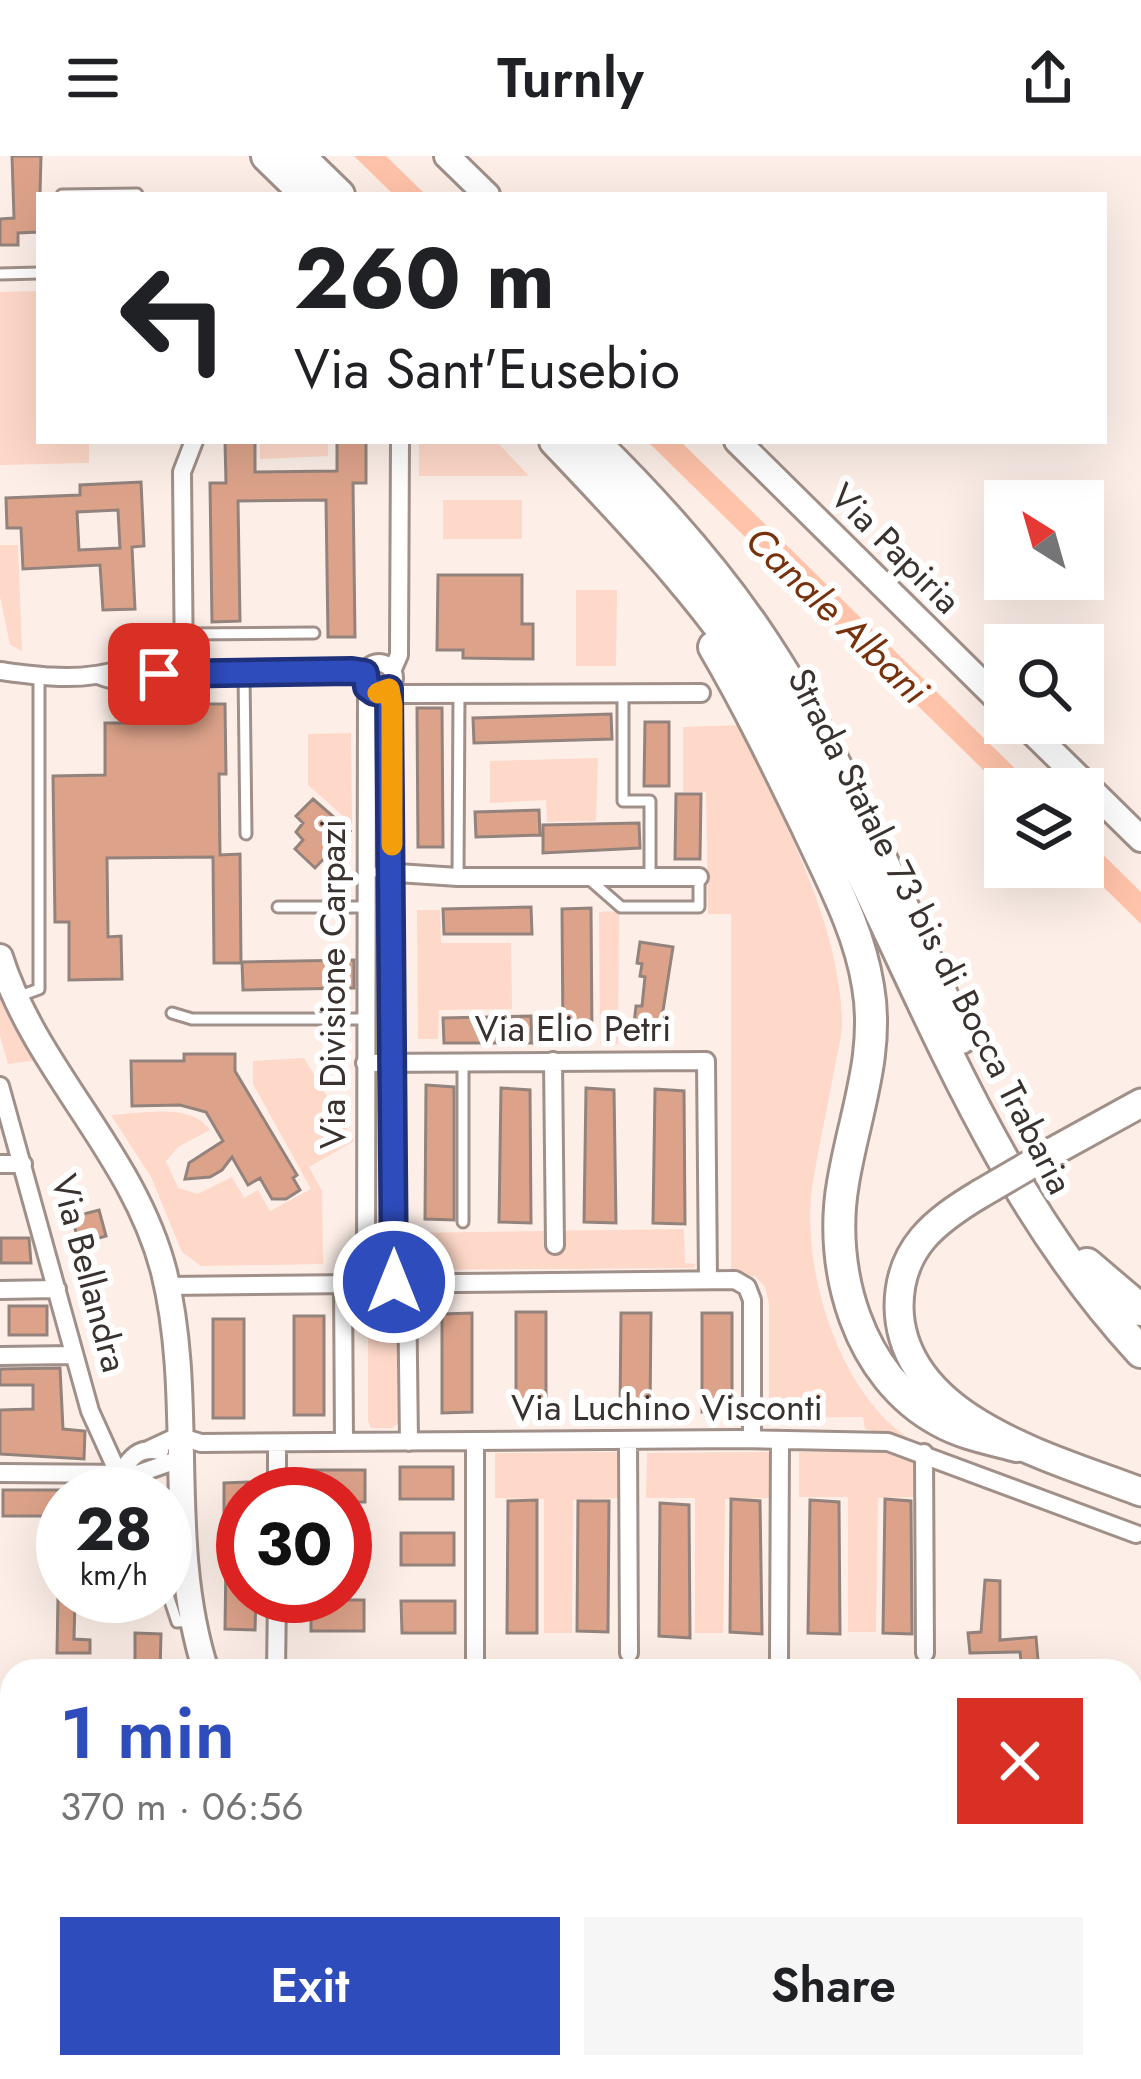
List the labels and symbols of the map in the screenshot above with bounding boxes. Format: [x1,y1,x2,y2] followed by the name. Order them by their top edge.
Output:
[819,471,973,625] street label: Via Papiria
[984,480,1104,600] north arrow
[733,513,942,718] water label: Canale Albani
[108,623,210,725] pin
[775,659,1087,1203] street label: Strada Statale 73 bis di Bocca Trabaria
[306,819,358,1149] street label: Via Divisione Carpazi
[475,1002,671,1054] street label: Via Elio Petri
[39,1168,141,1378] street label: Via Bellandra
[331,1219,457,1345] position arrow
[511,1381,823,1433] street label: Via Luchino Visconti
[216,1467,372,1623] speed limit sign: 30

